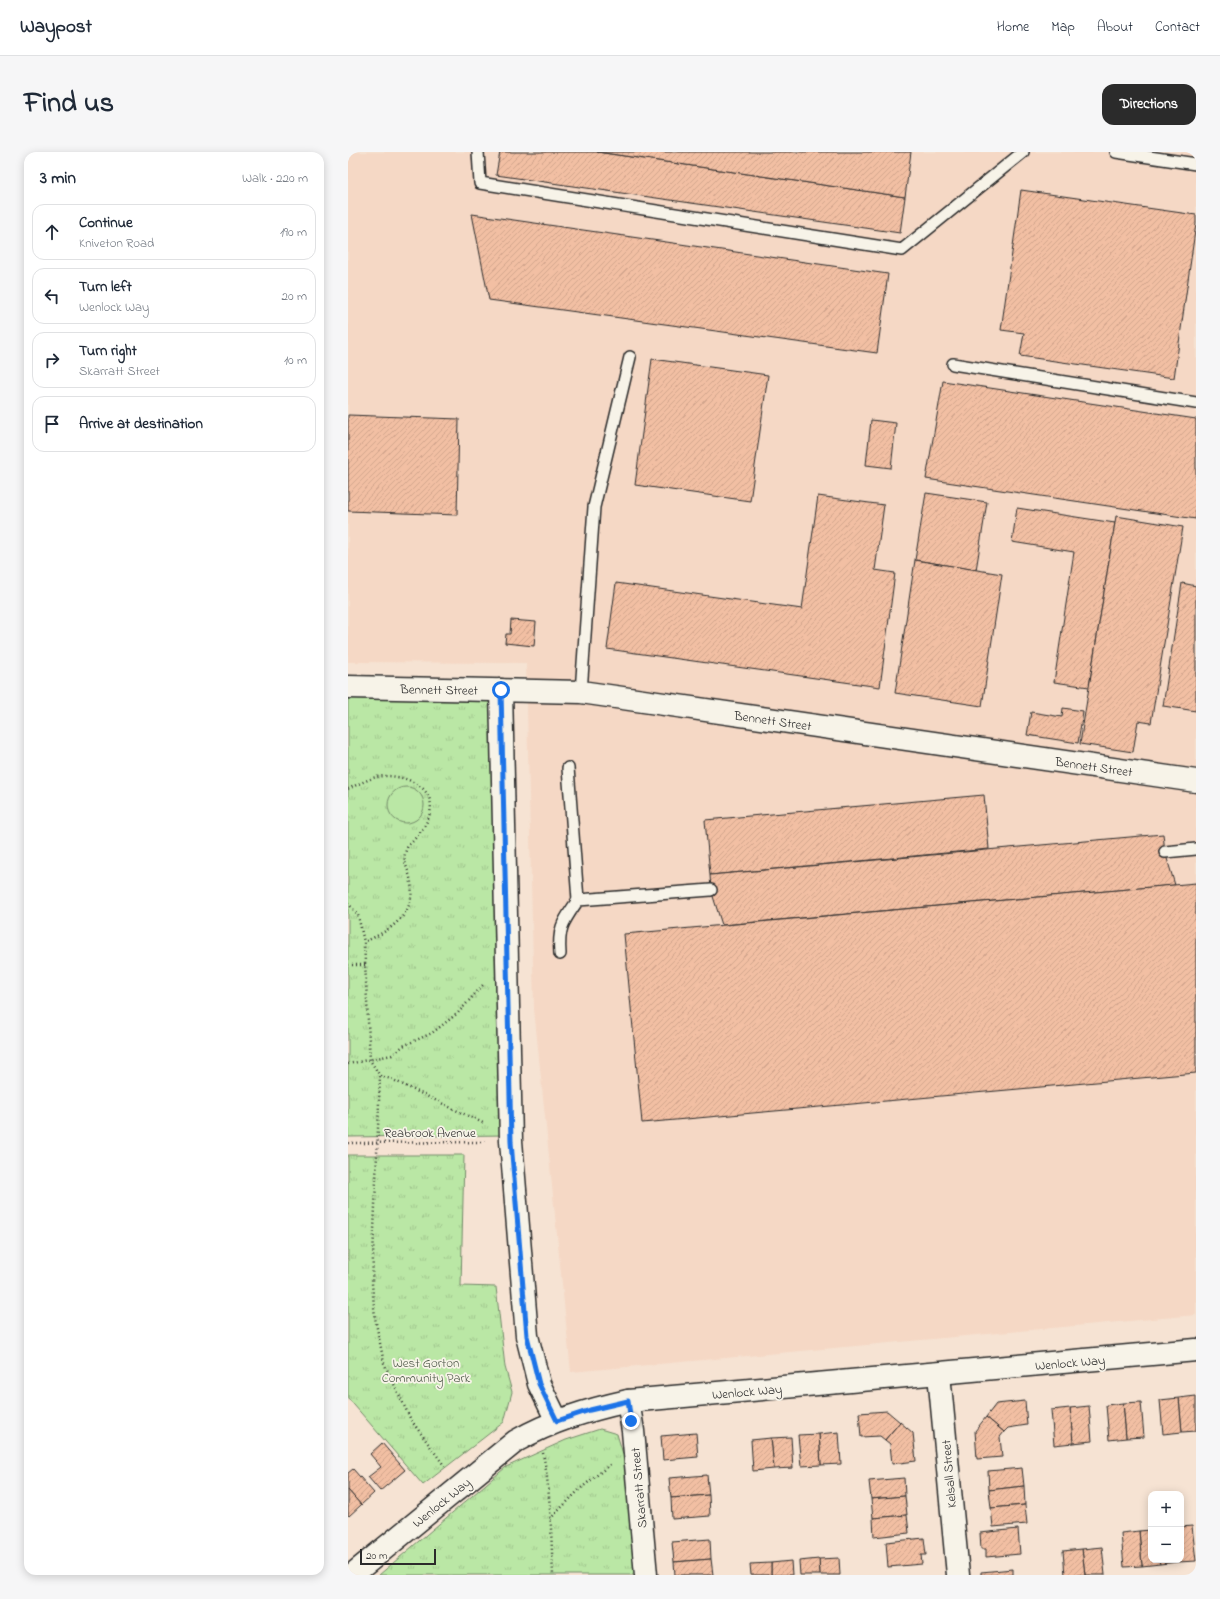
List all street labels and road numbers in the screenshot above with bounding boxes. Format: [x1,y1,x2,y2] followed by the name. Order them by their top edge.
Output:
[399,680,479,701] street label: Bennett Street
[732,707,813,736] street label: Bennett Street
[1053,753,1134,782] street label: Bennett Street
[384,1124,476,1143] street label: Reabrook Avenue
[1034,1351,1106,1377] street label: Wenlock Way
[711,1380,783,1406] street label: Wenlock Way
[937,1438,962,1509] street label: Kelsall Street
[626,1446,652,1529] street label: Skarratt Street
[409,1474,476,1533] street label: Wenlock Way

